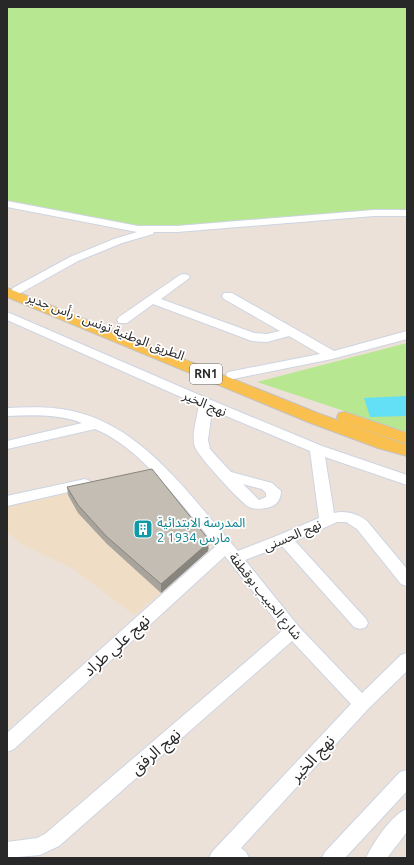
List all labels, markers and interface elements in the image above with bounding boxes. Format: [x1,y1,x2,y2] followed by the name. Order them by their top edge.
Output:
[24,289,187,364] street label: الطريق الوطنية تونس - رأس جدير
[190,364,222,384] road number: RN1
[178,387,229,422] street label: نهج الخير
[157,515,245,546] place label: المدرسة الابتدائية 2 مارس 1934
[261,517,325,557] street label: نهج الحسنى
[132,518,154,540] building icon: المدرسة الابتدائية 2 مارس 1934
[224,550,305,644] street label: شارع الحبيب بوقطفة
[79,611,156,682] street label: نهج علي طراد
[126,724,186,781] street label: نهج الرفق
[285,731,341,788] street label: نهج الخير

